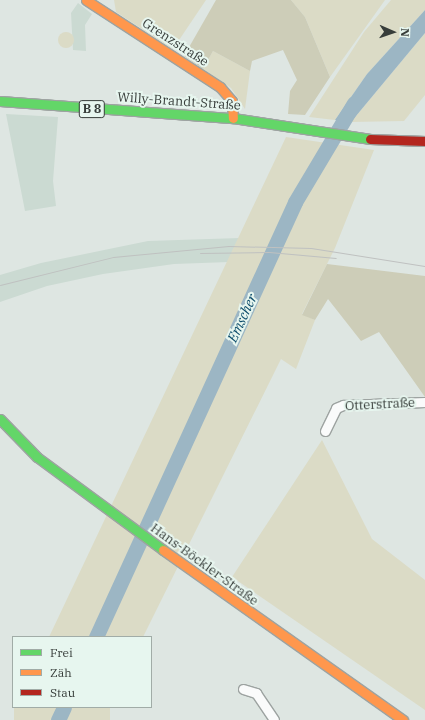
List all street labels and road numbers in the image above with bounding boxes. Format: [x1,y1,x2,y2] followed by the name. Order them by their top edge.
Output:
[139,16,211,70] street label: Grenzstraße
[117,90,241,114] street label: Willy-Brandt-Straße
[78,99,106,119] road number: B 8
[345,395,415,415] street label: Otterstraße
[147,521,261,609] street label: Hans-Böckler-Straße

